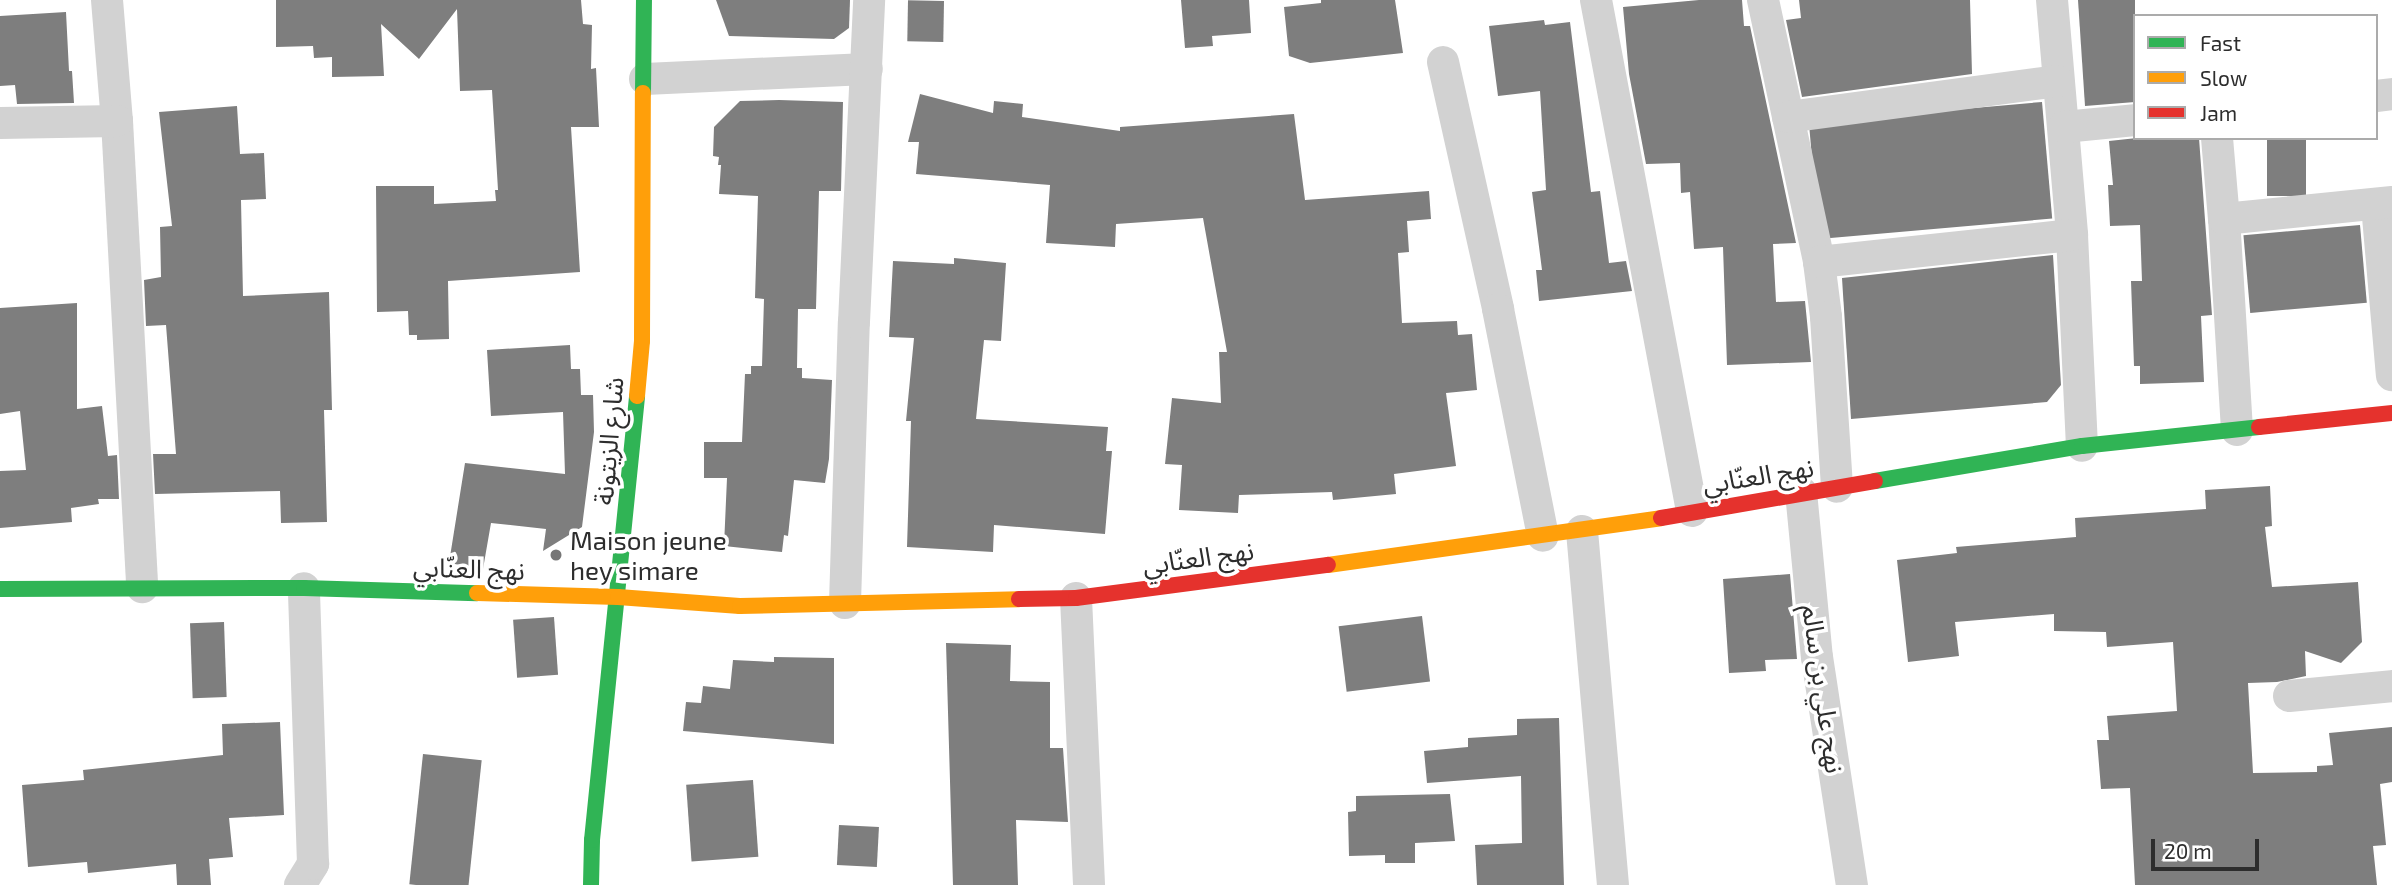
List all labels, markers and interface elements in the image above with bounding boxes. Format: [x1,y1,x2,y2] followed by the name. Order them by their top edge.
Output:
[2133,14,2378,140] legend
[2200,30,2241,55] text: Fast
[2200,65,2247,90] text: Slow
[2200,100,2237,125] text: Jam
[587,376,629,506] street label: شارع الزيتونة
[1700,451,1816,499] street label: نهج العنّابي
[570,524,727,586] place label: Maison jeune hey simare
[1140,534,1256,580] street label: نهج العنّابي
[548,547,564,563] marker: Maison jeune hey simare
[413,550,525,586] street label: نهج العنّابي
[1797,603,1851,775] street label: نهج علي بن سالم
[2154,826,2262,870] scale bar
[2164,838,2212,863] text: 20 m

